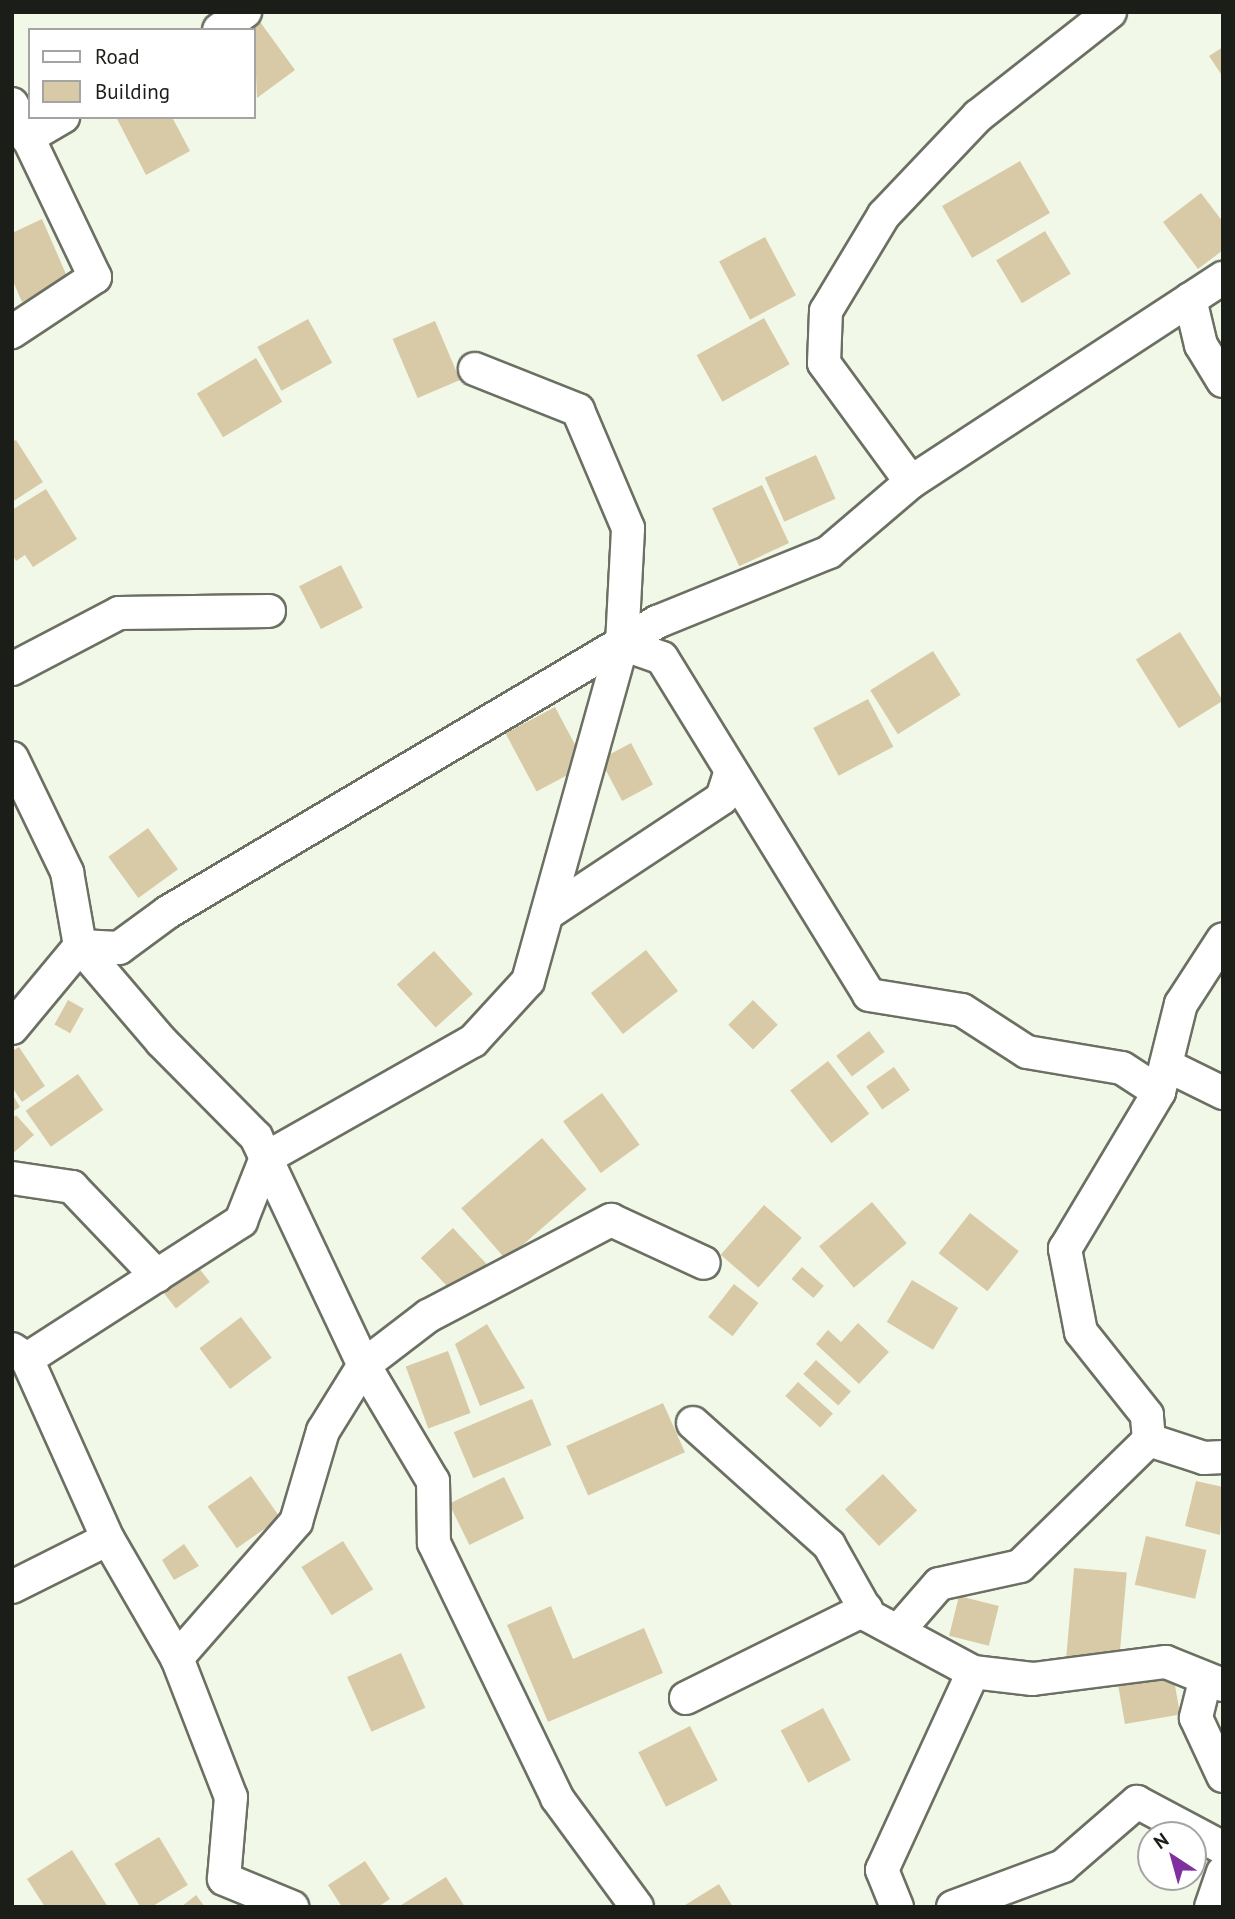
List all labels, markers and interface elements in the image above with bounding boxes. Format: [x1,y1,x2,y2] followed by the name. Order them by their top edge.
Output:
[28,28,256,119] legend
[95,43,139,70] text: Road
[95,78,170,105] text: Building
[1137,1821,1207,1891] north arrow
[1149,1827,1173,1854] text: N

